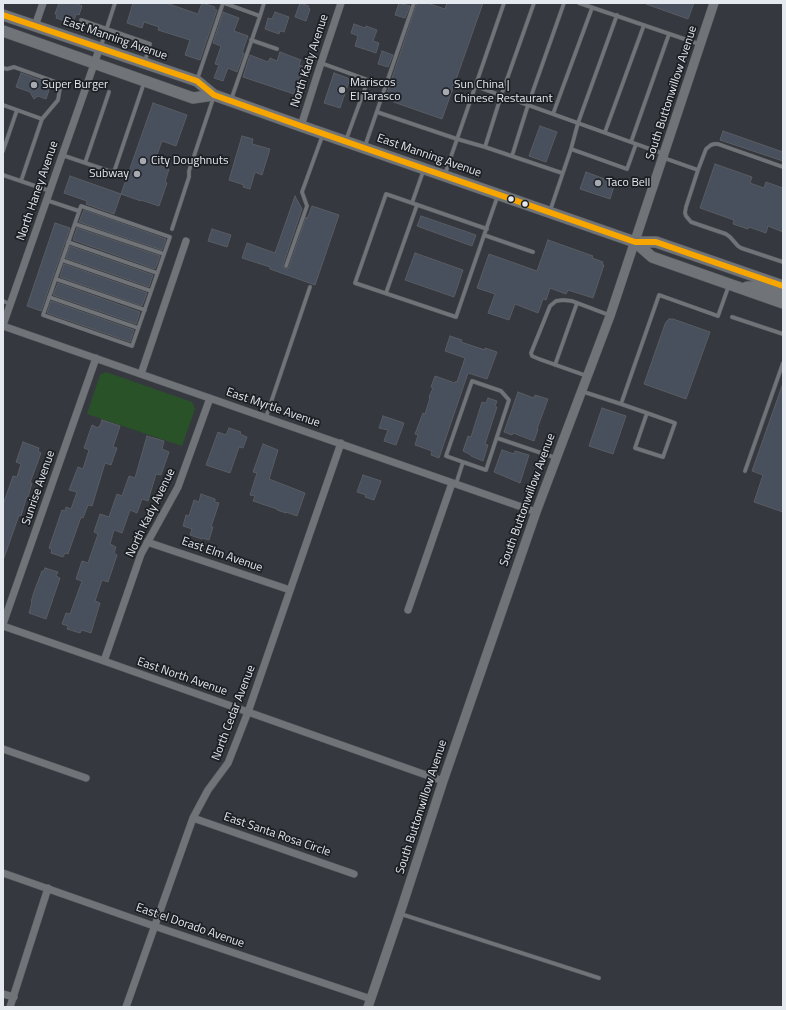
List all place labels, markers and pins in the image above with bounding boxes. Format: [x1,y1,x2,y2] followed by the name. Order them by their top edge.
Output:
[350,76,401,104] place label: Mariscos El Tarasco
[42,78,108,92] place label: Super Burger
[454,78,553,106] place label: Sun China | Chinese Restaurant
[29,80,39,90] marker: Super Burger
[337,85,347,95] marker: Mariscos El Tarasco
[441,87,451,97] marker: Sun China | Chinese Restaurant
[151,154,228,168] place label: City Doughnuts
[138,156,148,166] marker: City Doughnuts
[89,167,129,181] place label: Subway
[132,169,142,179] marker: Subway
[606,176,650,190] place label: Taco Bell
[593,178,603,188] marker: Taco Bell
[506,194,516,204] unlabelled marker
[520,199,530,209] unlabelled marker

